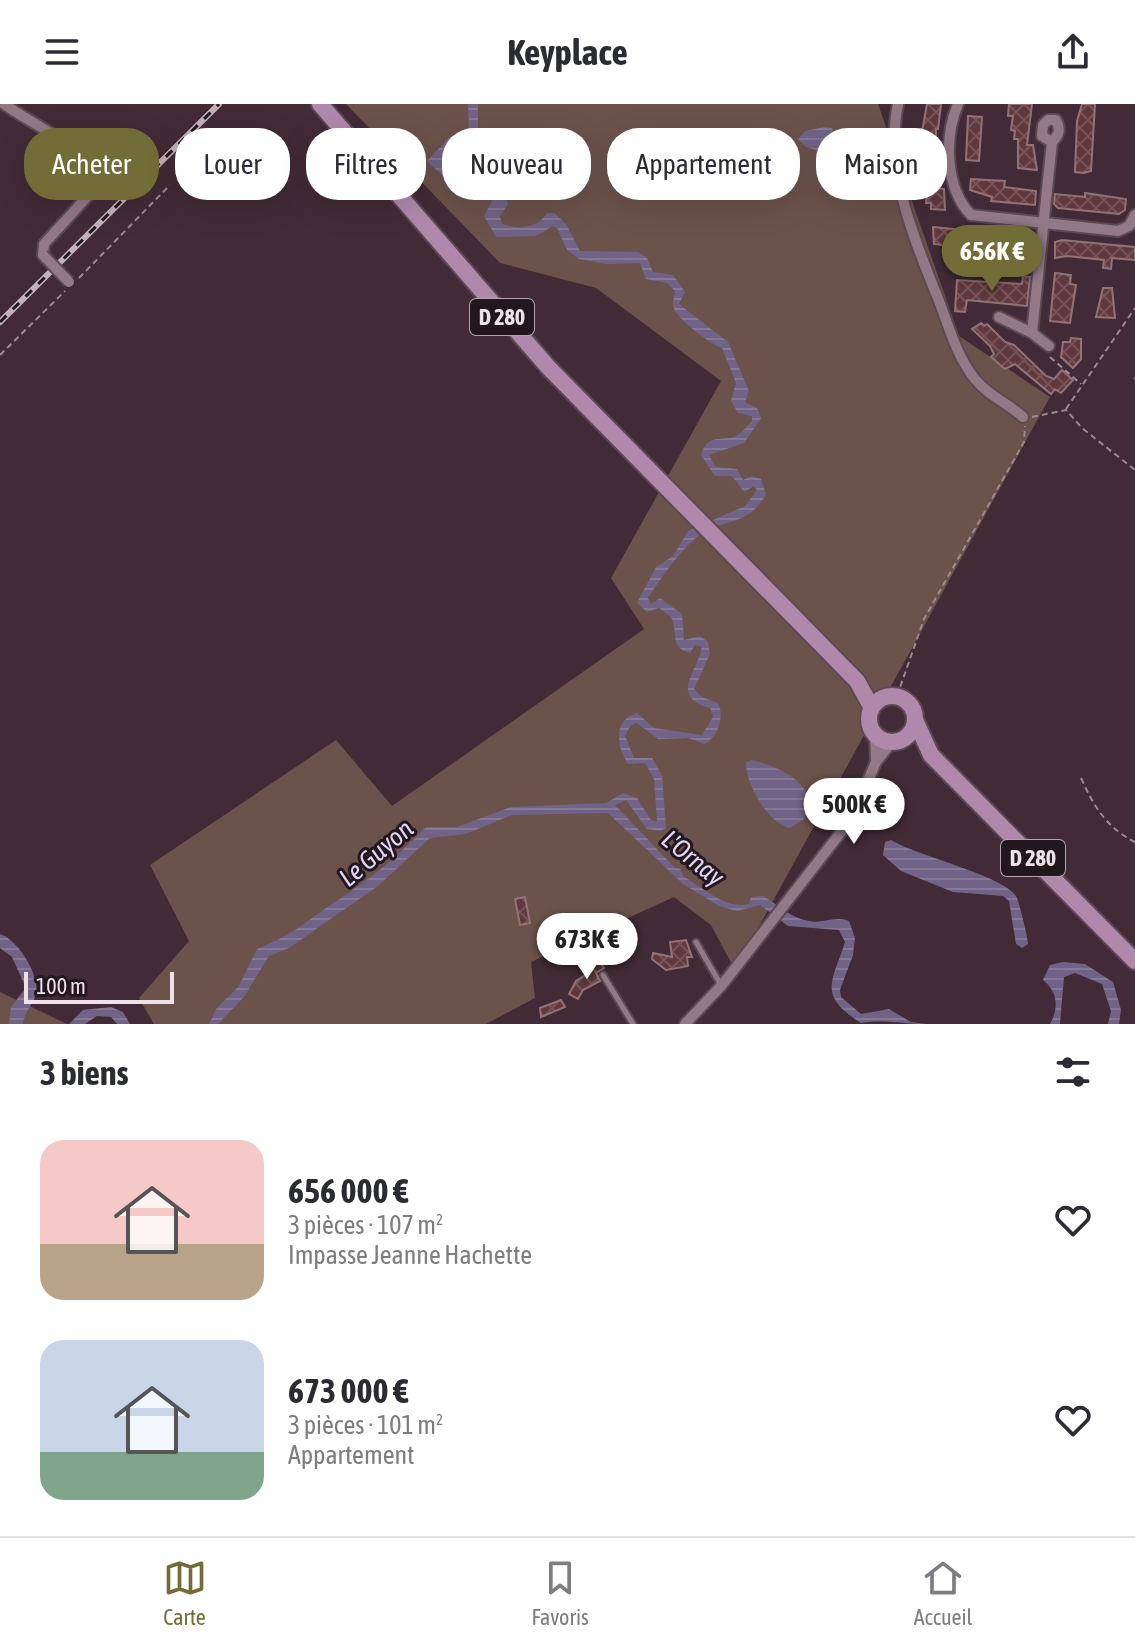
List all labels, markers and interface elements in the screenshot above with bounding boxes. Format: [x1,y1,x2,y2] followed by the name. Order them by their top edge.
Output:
[40,30,84,74] icon: menu
[1051,30,1095,74] icon: share
[507,31,628,73] text: Keyplace
[24,128,159,200] chip: Acheter
[175,128,290,200] chip: Louer
[306,128,426,200] chip: Filtres
[442,128,591,200] chip: Nouveau
[607,128,800,200] chip: Appartement
[816,128,947,200] chip: Maison
[927,225,1057,293] pin: 656K €
[960,236,1024,266] text: 656K €
[470,299,534,335] road number: D 280
[789,778,919,846] pin: 500K €
[822,789,886,819] text: 500K €
[333,813,419,892] water label: Le Guyon
[656,824,730,892] water label: L'Ornay
[1001,840,1065,876] road number: D 280
[522,913,652,981] pin: 673K €
[555,924,619,954] text: 673K €
[24,968,174,1004] scale bar
[36,973,86,999] text: 100 m
[1051,1050,1095,1094] icon: filters
[40,1053,129,1092] text: 3 biens
[288,1171,409,1210] text: 656 000 €
[104,1172,200,1268] icon: home
[1051,1198,1095,1242] icon: heart
[288,1210,443,1240] text: 3 pièces · 107 m²
[288,1240,532,1270] text: Impasse Jeanne Hachette
[288,1371,409,1410] text: 673 000 €
[104,1372,200,1468] icon: home
[1051,1398,1095,1442] icon: heart
[288,1410,443,1440] text: 3 pièces · 101 m²
[288,1440,415,1470] text: Appartement
[163,1556,207,1630] tab: Carte
[532,1556,589,1630] tab: Favoris
[914,1556,972,1630] tab: Accueil

